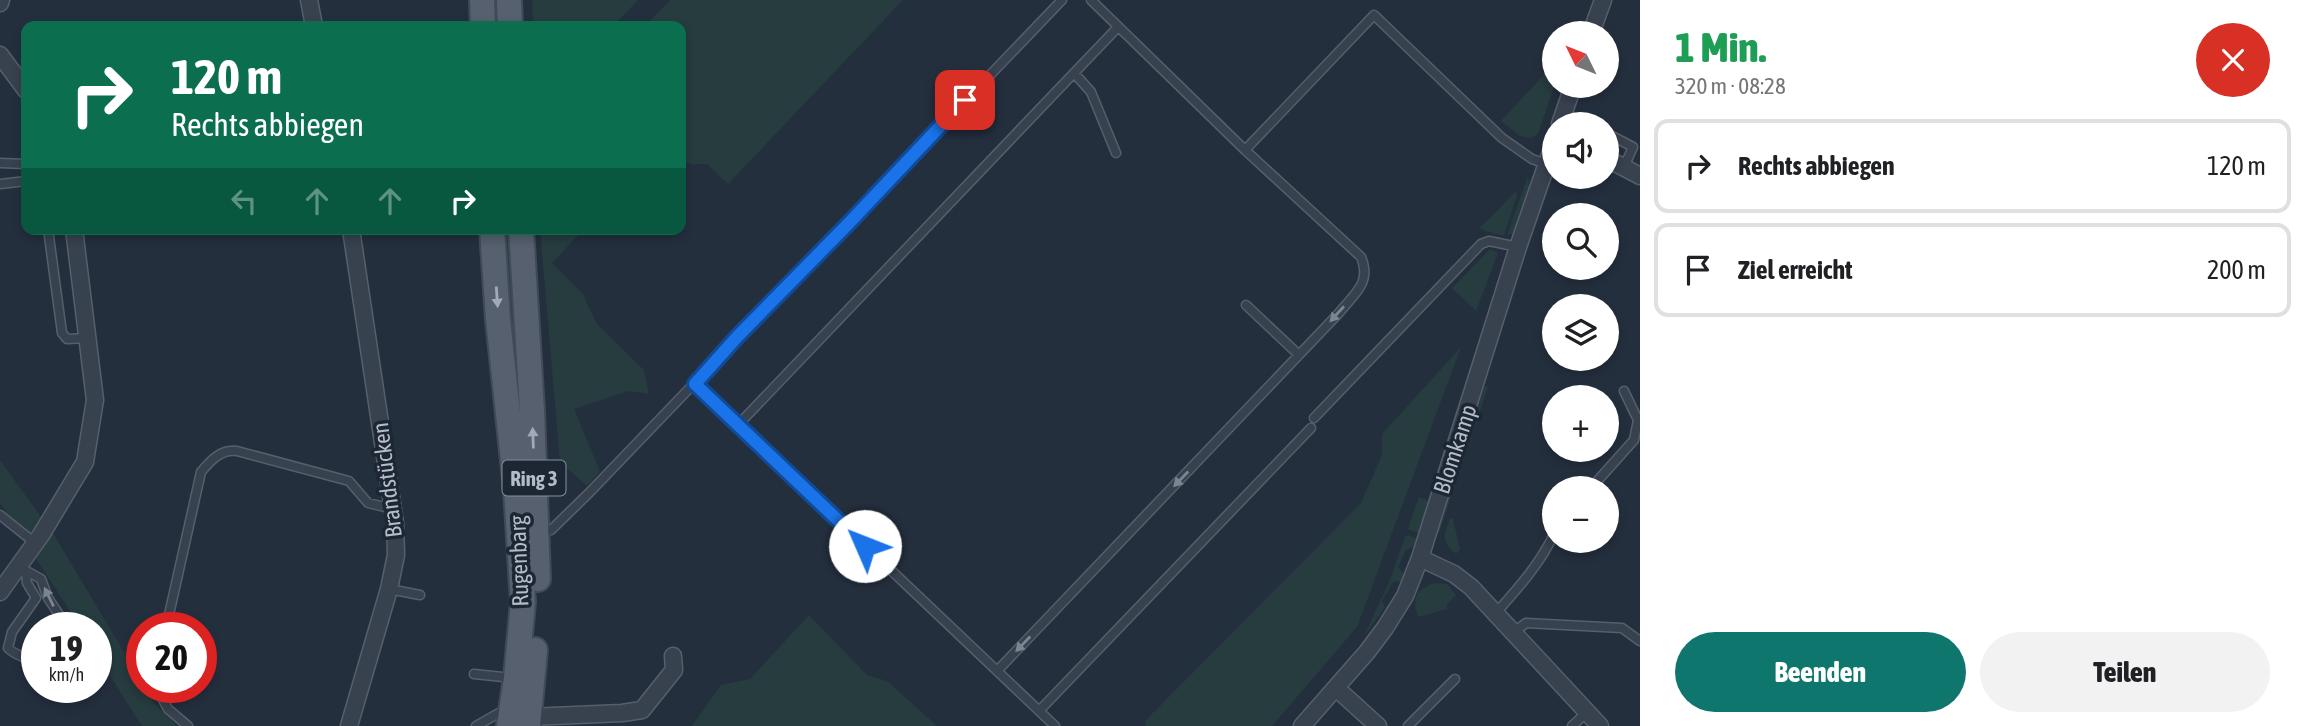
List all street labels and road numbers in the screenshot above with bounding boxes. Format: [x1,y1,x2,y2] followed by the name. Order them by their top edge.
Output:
[1428,401,1482,497] street label: Blomkamp
[367,421,407,539] street label: Brandstücken
[503,461,566,496] road number: Ring 3
[504,515,534,607] street label: Rugenbarg

